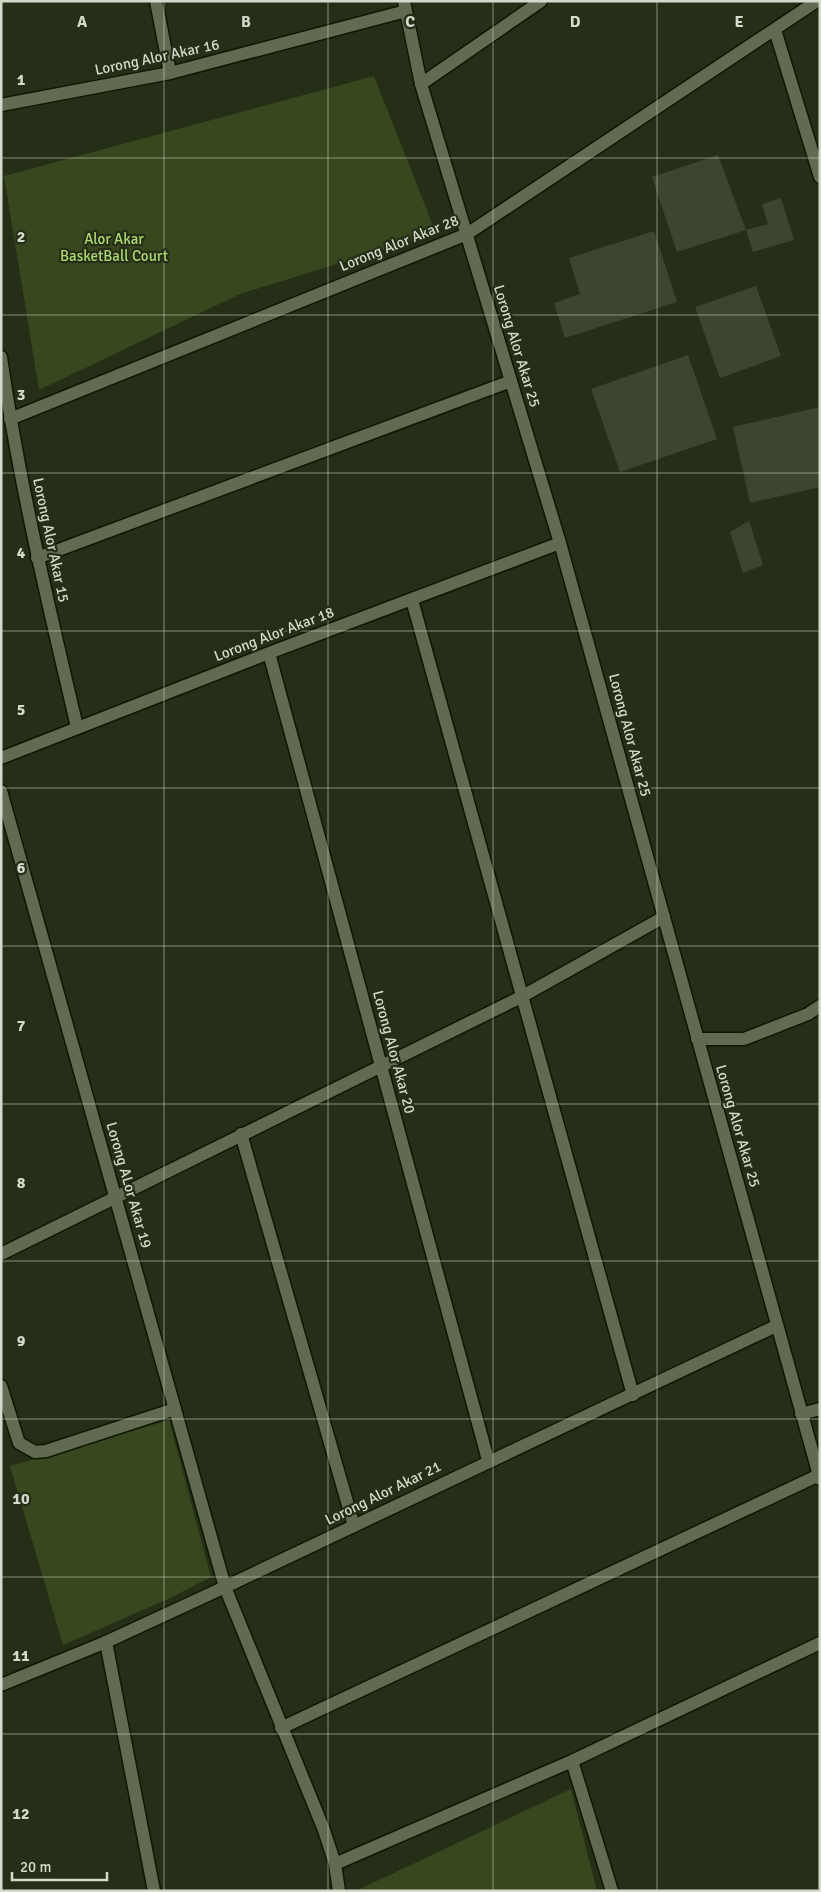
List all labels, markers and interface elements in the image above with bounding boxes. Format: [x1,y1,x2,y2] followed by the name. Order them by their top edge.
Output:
[77,12,88,32] text: A
[241,12,251,32] text: B
[405,12,415,32] text: C
[570,12,581,32] text: D
[734,12,744,32] text: E
[93,35,221,79] street label: Lorong Alor Akar 16
[17,70,26,90] text: 1
[337,211,461,275] street label: Lorong Alor Akar 28
[17,227,25,247] text: 2
[60,230,168,265] park label: Alor Akar BasketBall Court
[490,283,544,409] street label: Lorong Alor Akar 25
[17,385,25,405] text: 3
[29,476,73,604] street label: Lorong Alor Akar 15
[17,543,26,563] text: 4
[212,603,336,665] street label: Lorong Alor Akar 18
[605,671,655,799] street label: Lorong Alor Akar 25
[17,700,25,720] text: 5
[17,858,26,878] text: 6
[369,988,419,1116] street label: Lorong Alor Akar 20
[17,1016,26,1036] text: 7
[712,1063,764,1189] street label: Lorong Alor Akar 25
[102,1120,156,1250] street label: Lorong ALor Akar 19
[17,1173,26,1193] text: 8
[17,1331,26,1351] text: 9
[322,1457,444,1529] street label: Lorong Alor Akar 21
[12,1489,30,1509] text: 10
[12,1646,30,1666] text: 11
[12,1804,30,1824] text: 12
[12,1850,108,1882] scale bar
[20,1858,51,1876] text: 20 m

